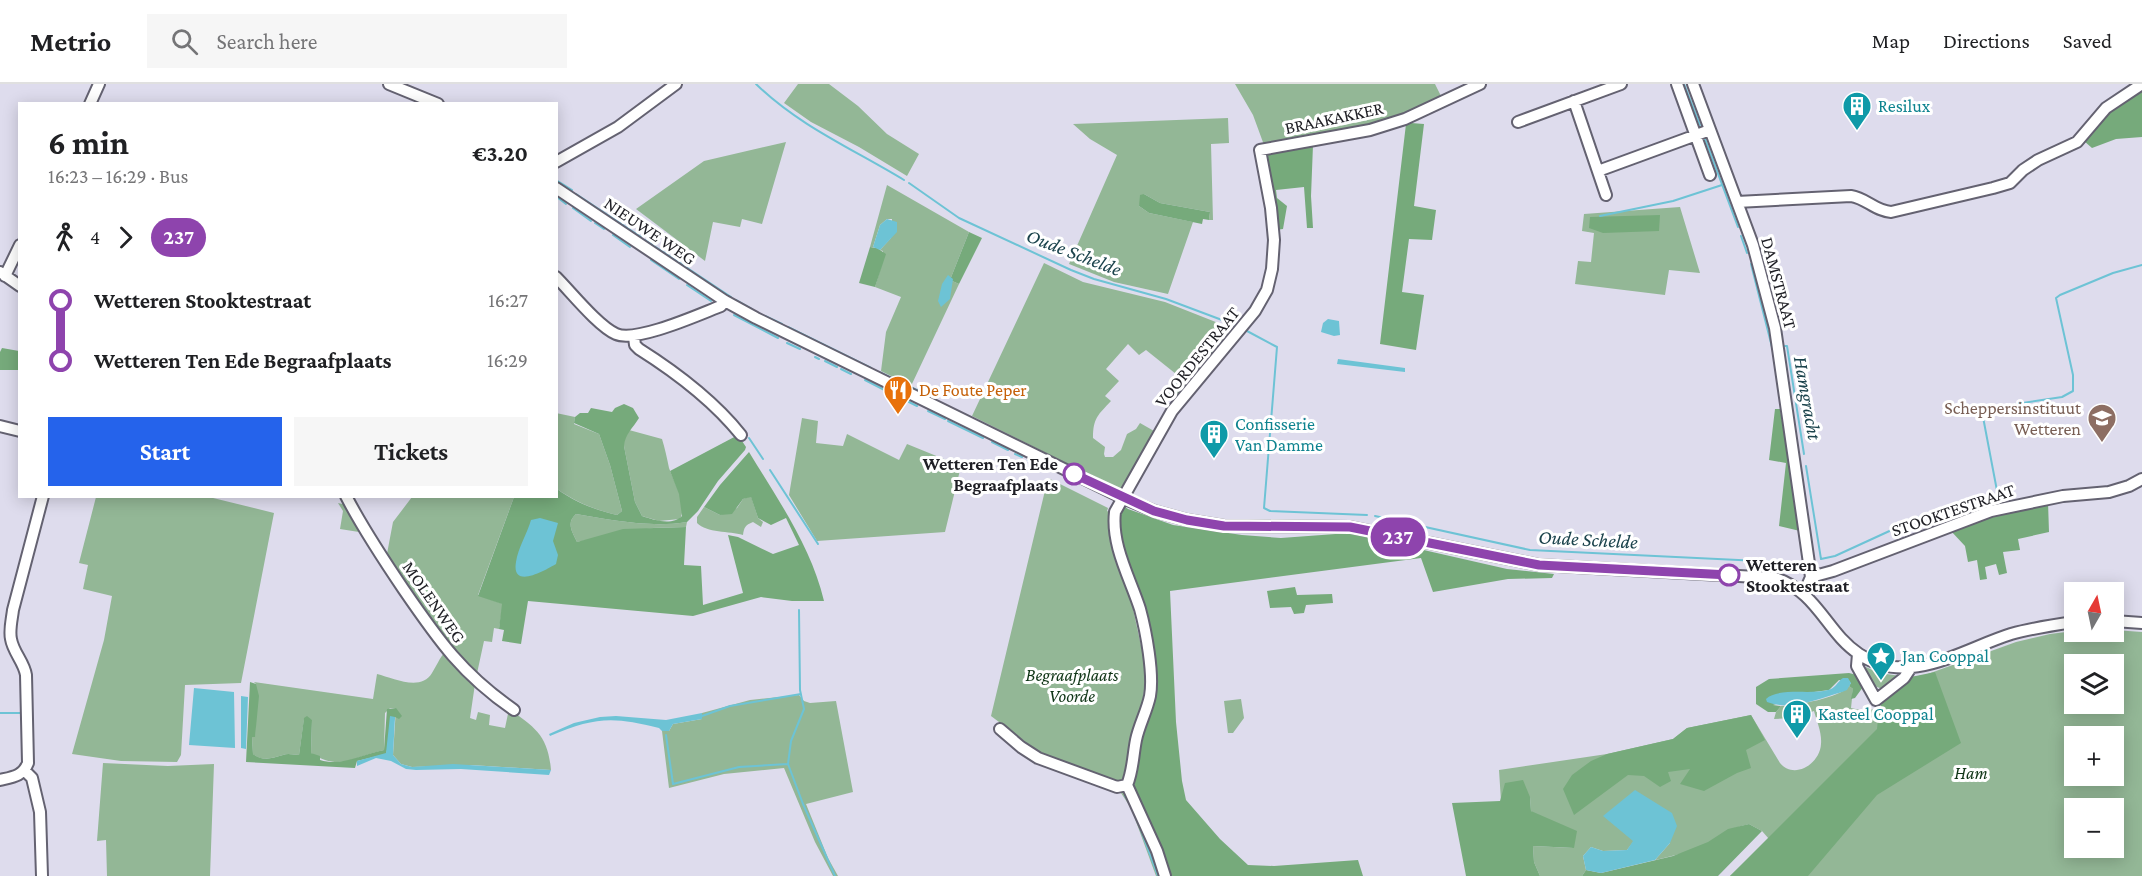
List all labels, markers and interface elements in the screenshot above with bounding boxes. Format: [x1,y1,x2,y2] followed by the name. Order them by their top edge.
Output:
[147,14,567,68] search box
[168,25,201,58] icon: search
[30,26,111,57] text: Metrio
[216,29,317,54] text: Search here
[1872,29,1910,53] text: Map
[1943,29,2030,53] text: Directions
[2063,29,2112,53] text: Saved
[1841,90,1873,132] building icon: Resilux
[1878,96,1931,116] place label: Resilux
[1283,98,1386,138] street label: BRAAKAKKER
[48,124,129,161] text: 6 min
[472,141,528,166] text: €3.20
[48,165,188,187] text: 16:23 – 16:29 · Bus
[601,193,699,269] street label: NIEUWE WEG
[48,221,81,254] icon: walk
[109,221,142,254] icon: forward
[1024,224,1125,280] water label: Oude Schelde
[163,225,194,249] text: 237
[90,226,100,248] text: 4
[1757,235,1801,331] street label: DAMSTRAAT
[94,288,311,313] text: Wetteren Stooktestraat
[488,289,528,311] text: 16:27
[1150,303,1244,411] street label: VOORDESTRAAT
[94,348,391,373] text: Wetteren Ten Ede Begraafplaats
[487,349,528,371] text: 16:29
[1789,354,1826,443] water label: Hamgracht
[882,374,914,416] restaurant icon: De Foute Peper
[919,380,1027,400] place label: De Foute Peper
[1944,398,2082,439] place label: Scheppersinstituut Wetteren
[2086,402,2118,444] school or university icon: Scheppersinstituut Wetteren
[1235,414,1323,455] place label: Confisserie Van Damme
[48,417,282,486] button: Start
[294,417,528,486] button: Tickets
[1198,418,1230,460] building icon: Confisserie Van Damme
[922,454,1058,495] place label: Wetteren Ten Ede Begraafplaats
[1063,463,1085,485] marker: Wetteren Ten Ede Begraafplaats
[1889,479,2017,540] street label: STOOKTESTRAAT
[1364,518,1432,556] line badge: 237
[1383,525,1413,549] text: 237
[1538,525,1639,553] water label: Oude Schelde
[1745,555,1850,596] place label: Wetteren Stooktestraat
[398,557,470,647] street label: MOLENWEG
[1718,564,1740,586] marker: Wetteren Stooktestraat
[2064,582,2124,642] north arrow
[2064,582,2124,858] map controls
[1865,640,1897,682] place icon: Jan Cooppal
[1900,646,1989,666] place label: Jan Cooppal
[2064,654,2124,714] button: layers
[1026,665,1119,706] park label: Begraafplaats Voorde
[1781,698,1813,740] building icon: Kasteel Cooppal
[1818,704,1934,724] place label: Kasteel Cooppal
[2064,726,2124,786] button: +
[1954,763,1988,783] park label: Ham
[2064,798,2124,858] button: −

